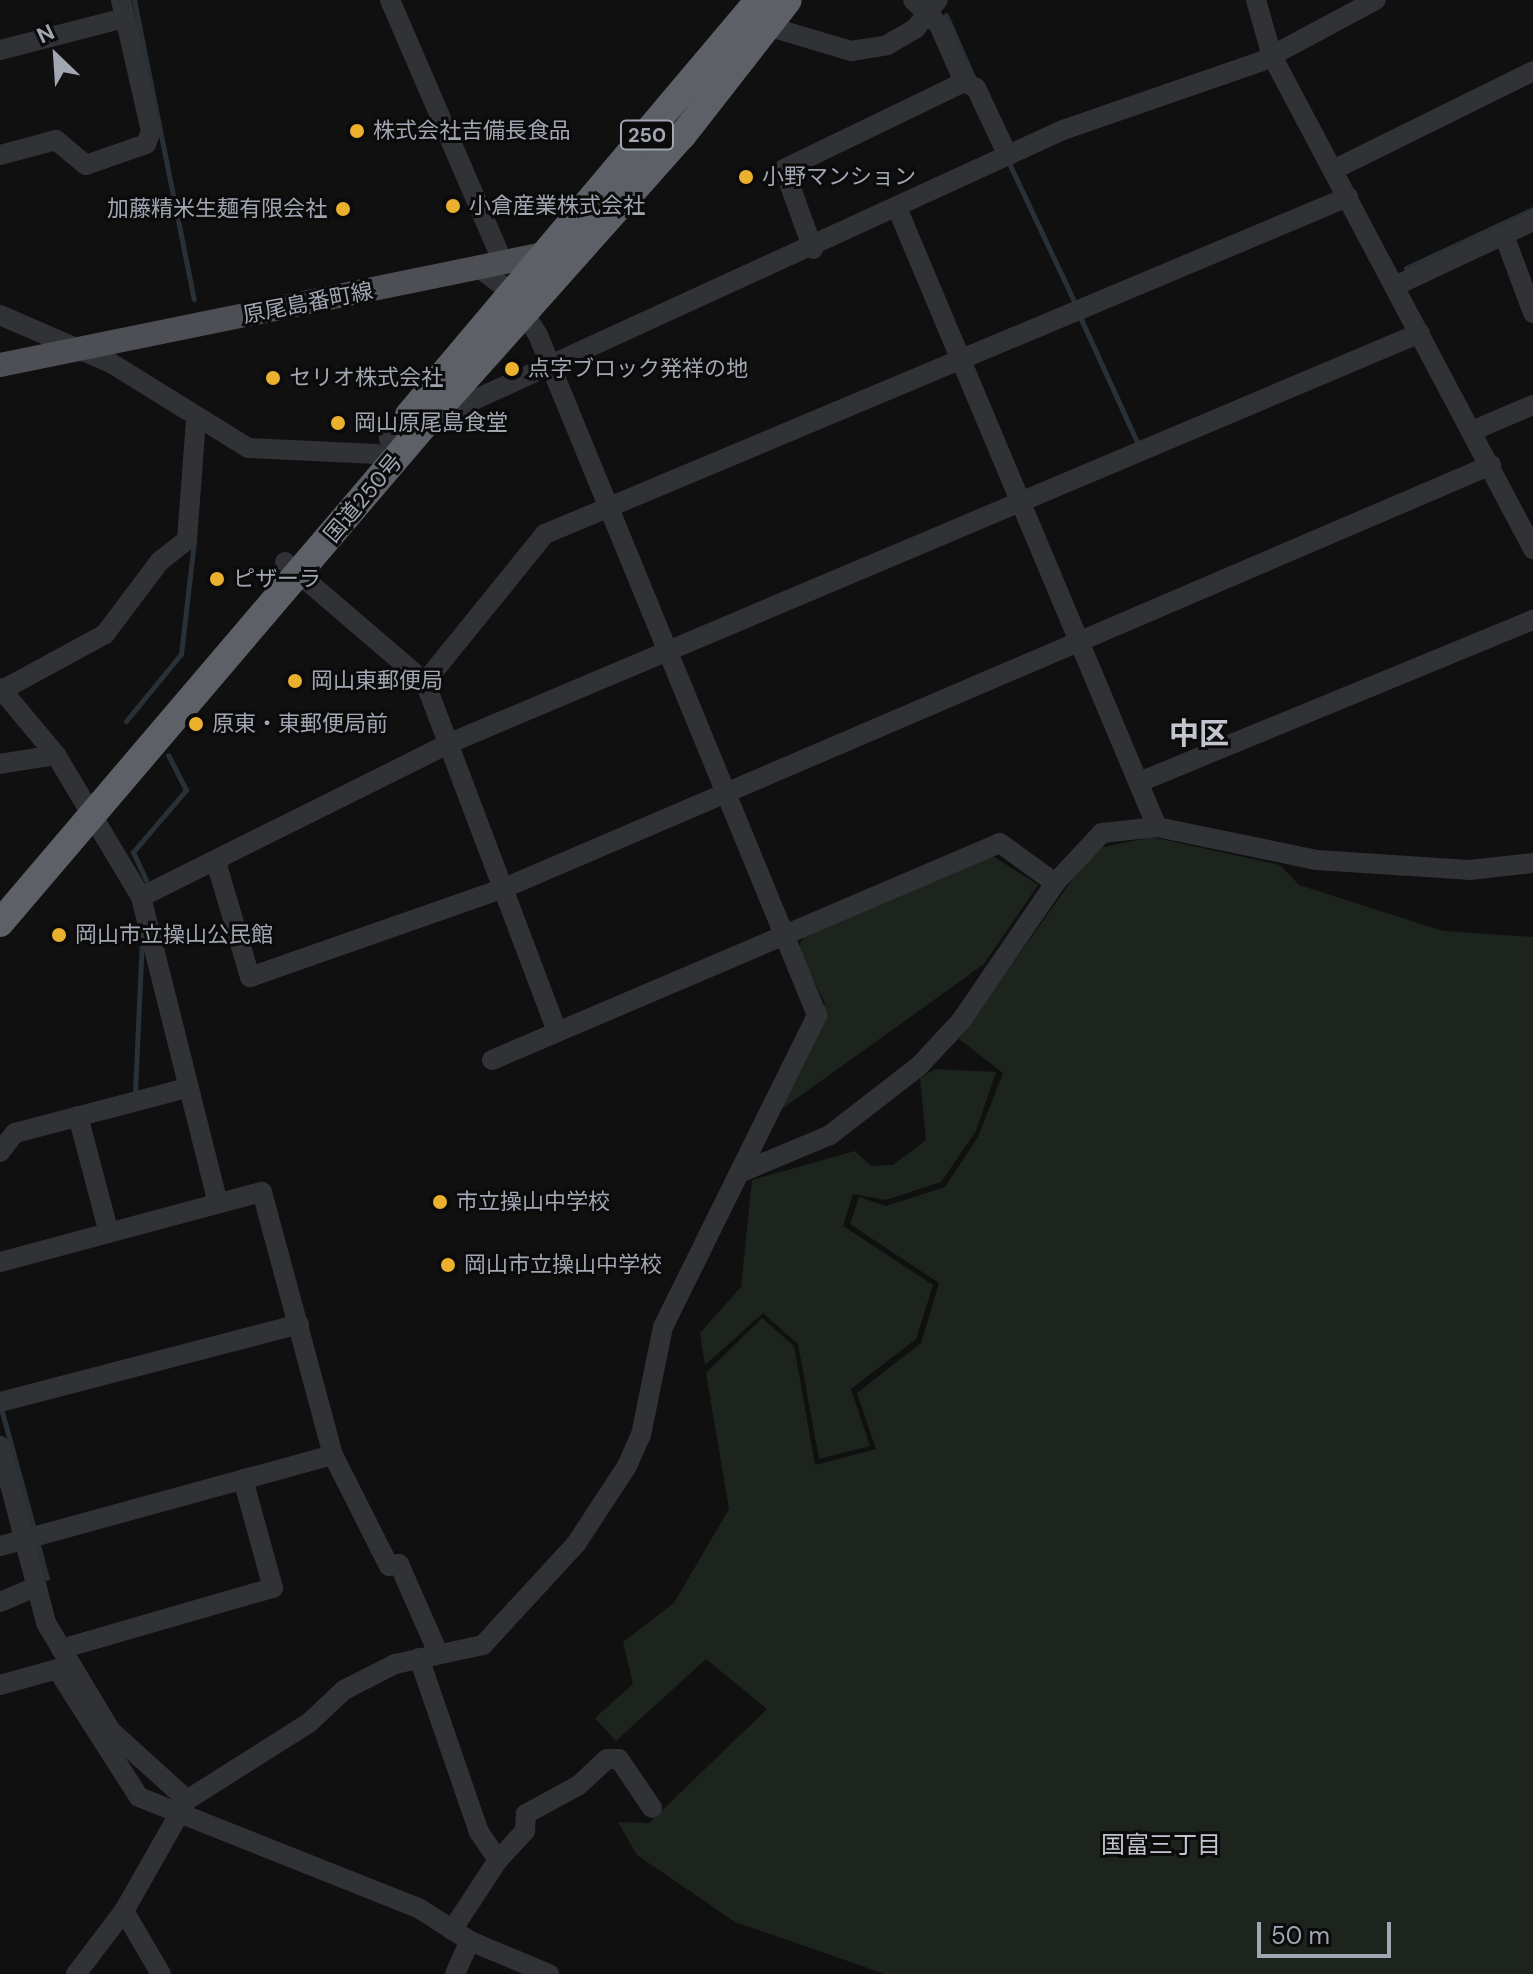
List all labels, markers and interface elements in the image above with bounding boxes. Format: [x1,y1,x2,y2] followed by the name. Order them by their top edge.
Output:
[16,16,96,96] north arrow
[32,17,59,50] text: N
[373,118,571,144] place label: 株式会社吉備長食品
[619,119,675,151] road number: 250
[348,122,366,140] marker: 株式会社吉備長食品
[762,164,916,190] place label: 小野マンション
[737,168,755,186] marker: 小野マンション
[469,193,645,219] place label: 小倉産業株式会社
[107,196,327,222] place label: 加藤精米生麺有限会社
[444,197,462,215] marker: 小倉産業株式会社
[334,200,352,218] marker: 加藤精米生麺有限会社
[241,277,375,329] street label: 原尾島番町線
[528,356,748,382] place label: 点字ブロック発祥の地
[503,360,521,378] marker: 点字ブロック発祥の地
[289,365,443,391] place label: セリオ株式会社
[264,369,282,387] marker: セリオ株式会社
[354,410,508,436] place label: 岡山原尾島食堂
[329,414,347,432] marker: 岡山原尾島食堂
[318,448,408,548] street label: 国道250号
[233,566,321,592] place label: ピザーラ
[208,570,226,588] marker: ピザーラ
[311,668,443,694] place label: 岡山東郵便局
[286,672,304,690] marker: 岡山東郵便局
[212,711,388,737] place label: 原東・東郵便局前
[187,715,205,733] marker: 原東・東郵便局前
[1169,716,1229,752] district label: 中区
[75,922,273,948] place label: 岡山市立操山公民館
[50,926,68,944] marker: 岡山市立操山公民館
[456,1189,610,1215] place label: 市立操山中学校
[431,1193,449,1211] marker: 市立操山中学校
[464,1252,662,1278] place label: 岡山市立操山中学校
[439,1256,457,1274] marker: 岡山市立操山中学校
[1101,1831,1221,1859] district label: 国富三丁目
[1261,1906,1395,1956] scale bar
[1271,1920,1330,1951] text: 50 m

